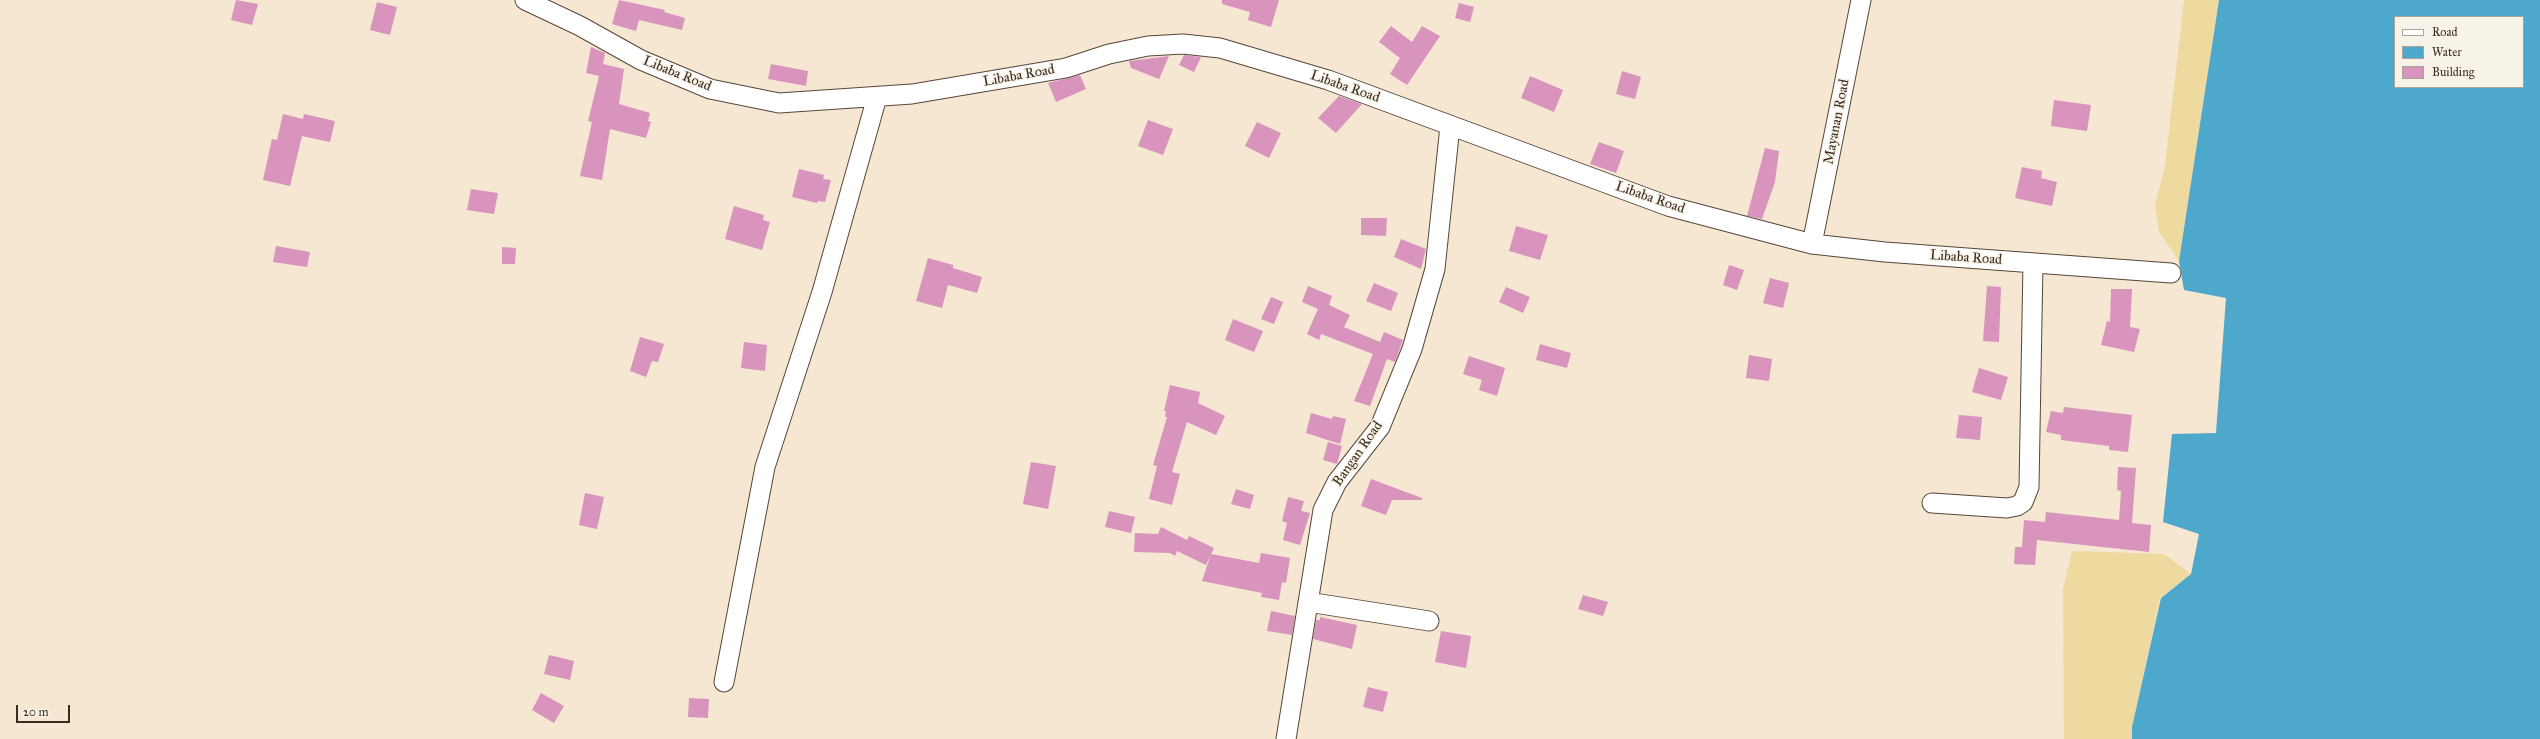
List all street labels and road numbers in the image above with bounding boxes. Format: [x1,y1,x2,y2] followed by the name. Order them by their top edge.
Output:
[640,53,714,95] street label: Libaba Road
[982,61,1056,91] street label: Libaba Road
[1308,67,1382,107] street label: Libaba Road
[1821,78,1853,166] street label: Mayanan Road
[1613,178,1687,218] street label: Libaba Road
[1929,247,2003,269] street label: Libaba Road
[1329,418,1387,490] street label: Bangan Road

